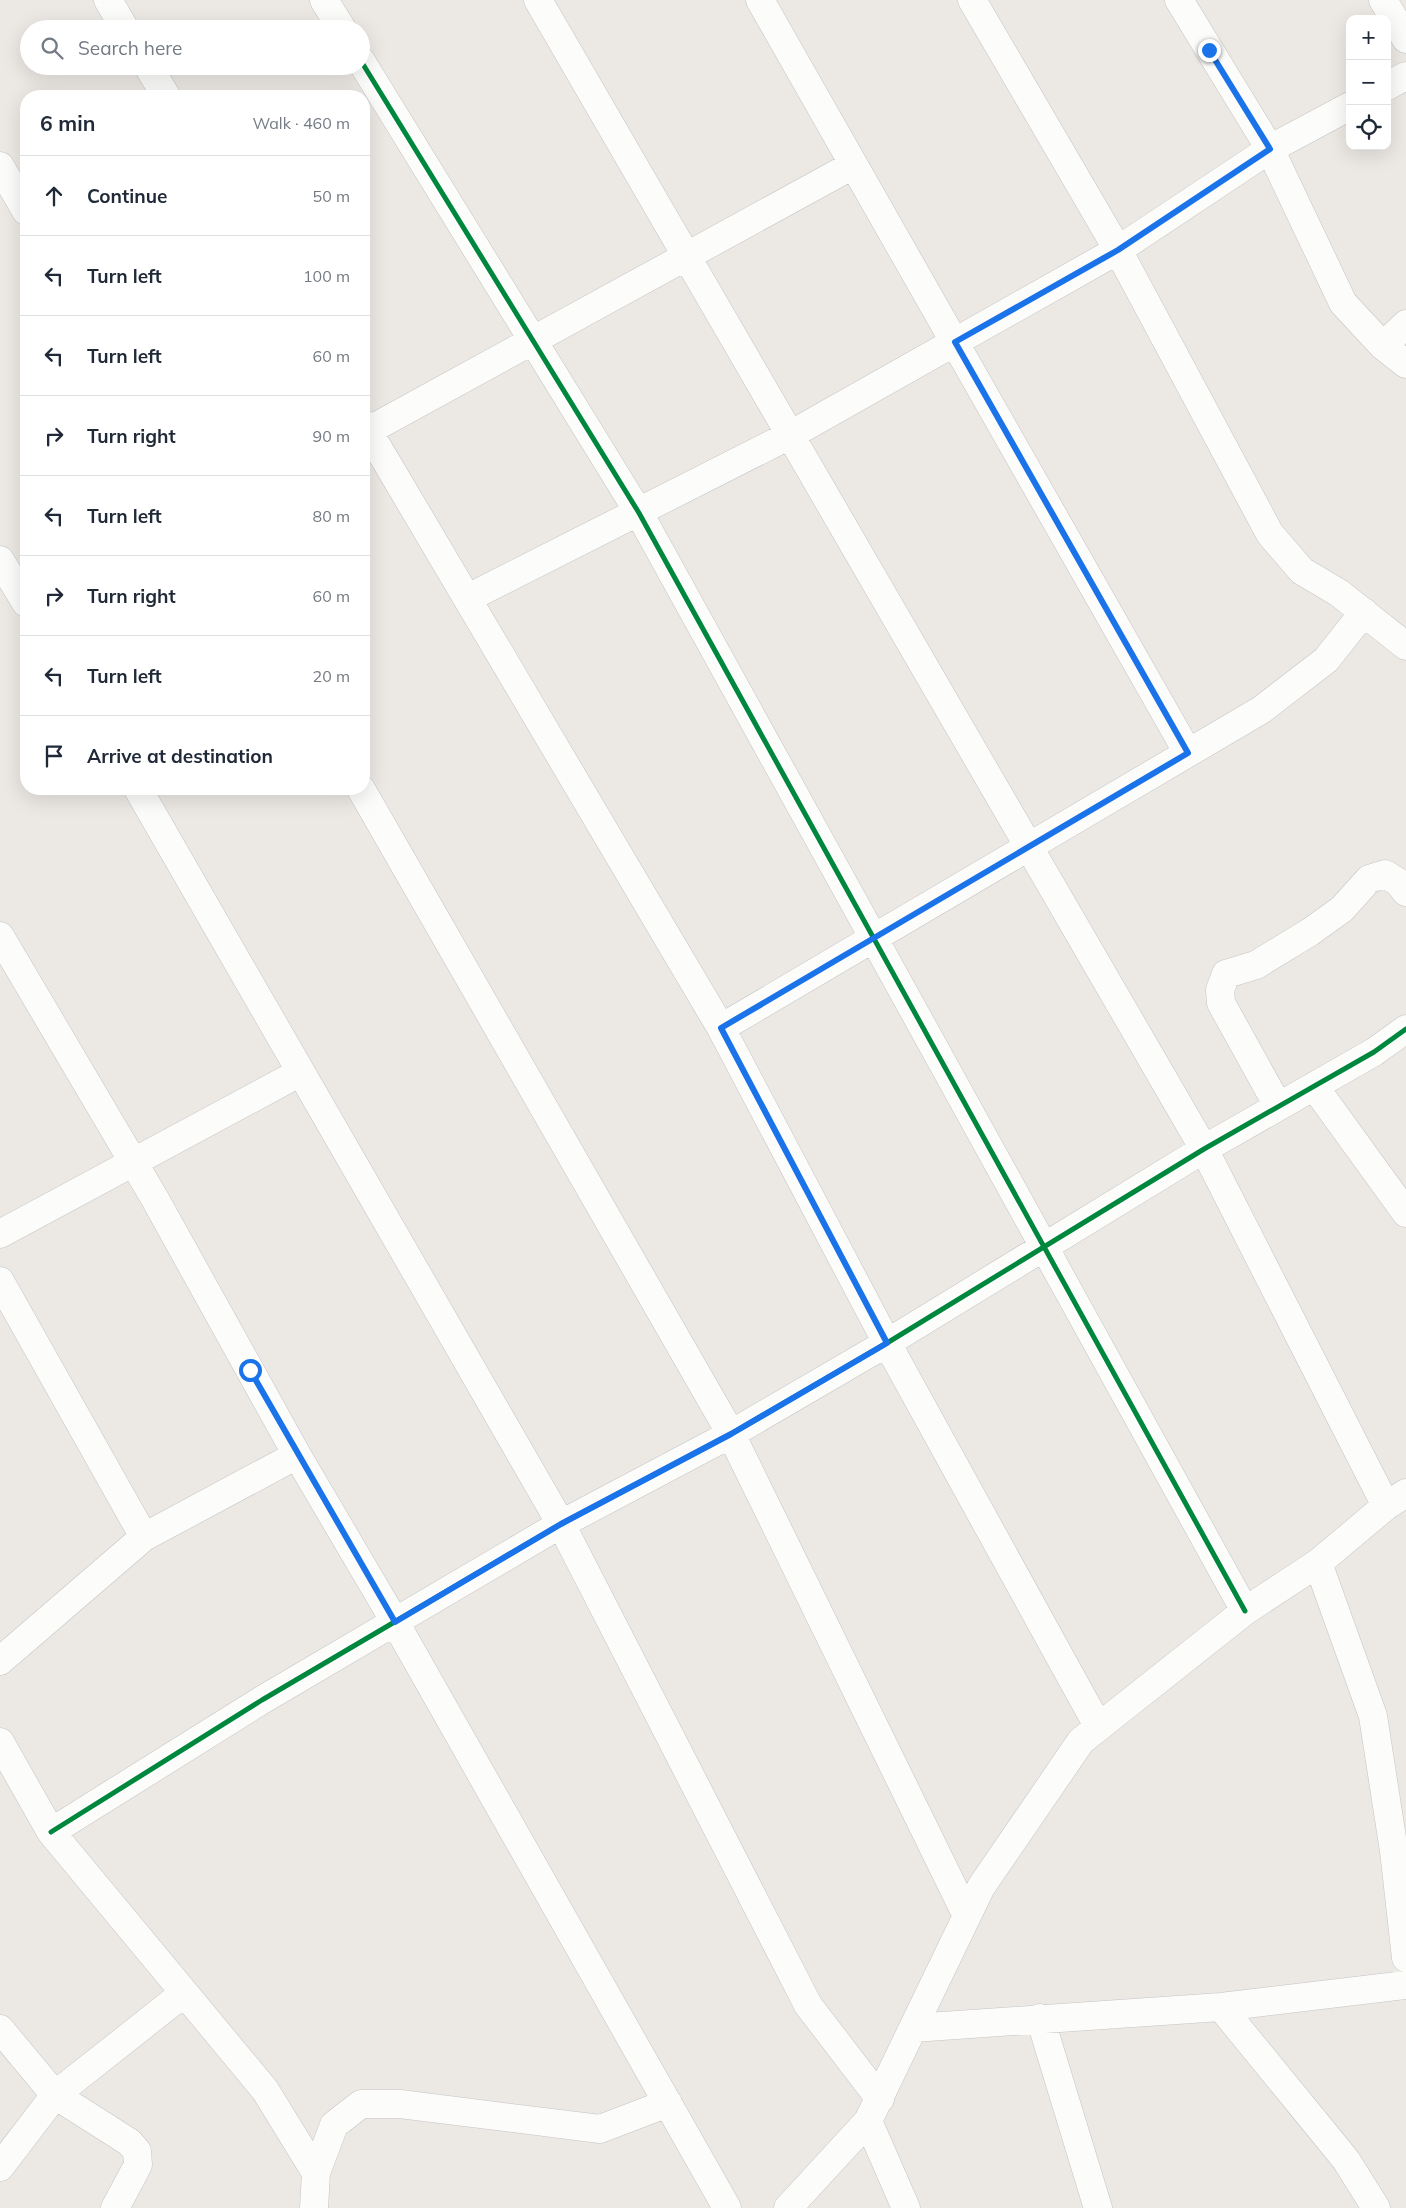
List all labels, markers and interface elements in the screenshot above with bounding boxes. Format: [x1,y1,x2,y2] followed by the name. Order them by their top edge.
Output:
[1346,15,1391,150] map controls
[1346,15,1391,60] button: +
[20,20,370,75] search box
[38,34,66,62] icon: search
[78,36,182,60] text: Search here
[1198,39,1221,62] route end
[1346,60,1391,105] button: −
[1346,105,1391,150] button: locate
[40,110,95,136] text: 6 min
[252,113,350,133] text: Walk · 460 m
[40,182,68,210] icon: ahead
[87,184,167,208] text: Continue
[313,186,350,206] text: 50 m
[40,262,68,290] icon: left
[87,264,162,288] text: Turn left
[303,266,350,286] text: 100 m
[40,342,68,370] icon: left
[87,344,162,368] text: Turn left
[313,346,350,366] text: 60 m
[40,422,68,450] icon: right
[87,424,176,448] text: Turn right
[313,426,350,446] text: 90 m
[40,502,68,530] icon: left
[87,504,162,528] text: Turn left
[313,506,350,526] text: 80 m
[40,582,68,610] icon: right
[87,584,176,608] text: Turn right
[313,586,350,606] text: 60 m
[40,662,68,690] icon: left
[87,664,162,688] text: Turn left
[313,666,350,686] text: 20 m
[40,742,68,770] icon: arrive
[87,744,273,768] text: Arrive at destination
[239,1359,262,1382] route start

